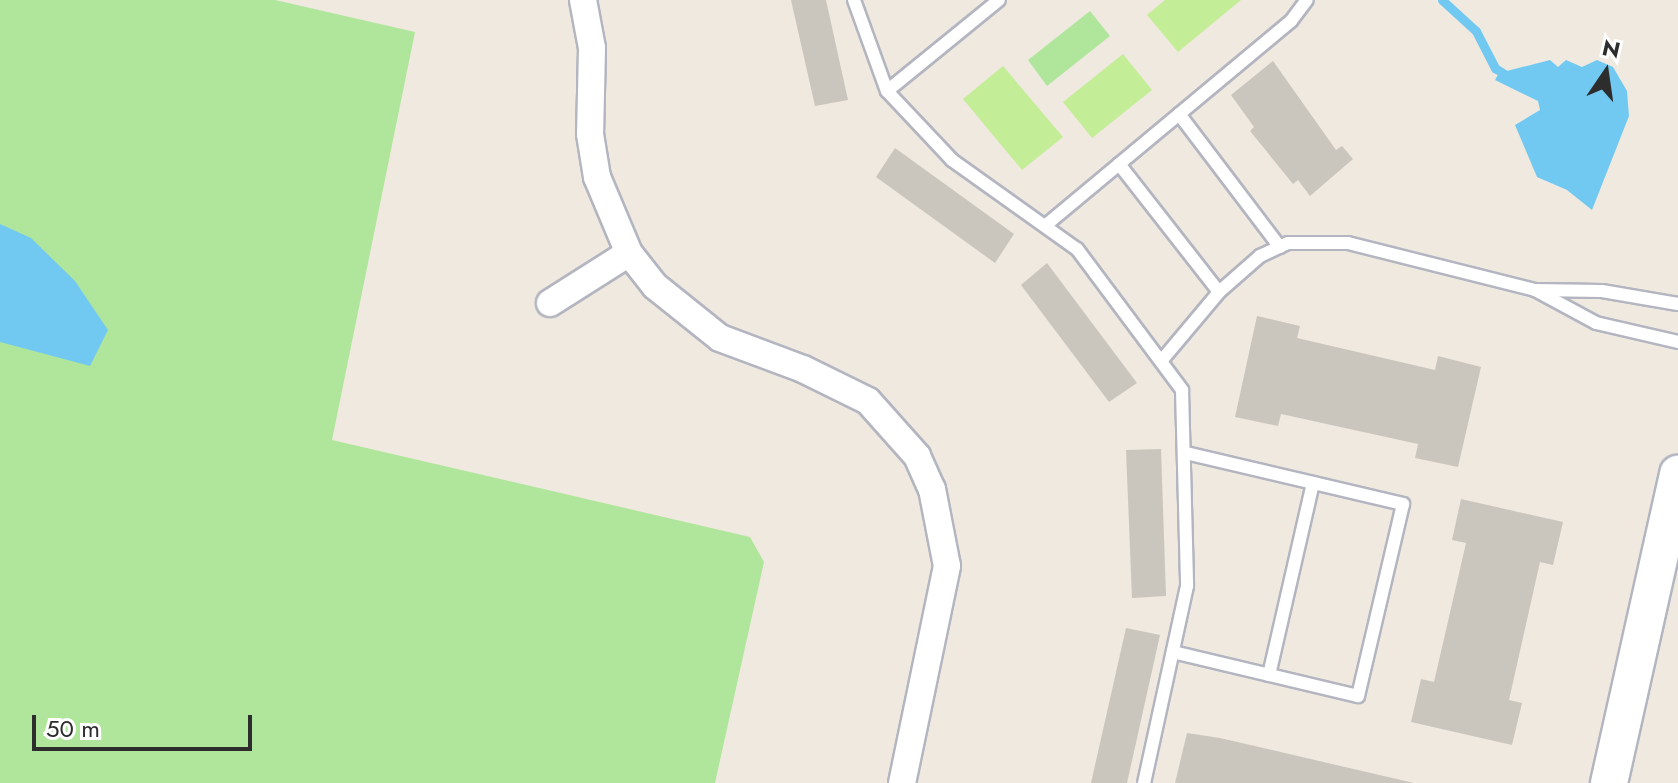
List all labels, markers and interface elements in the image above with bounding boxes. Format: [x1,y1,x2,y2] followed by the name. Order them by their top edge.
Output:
[1599,31,1624,66] text: N
[1566,32,1646,112] north arrow
[36,699,256,749] scale bar
[46,711,100,746] text: 50 m

